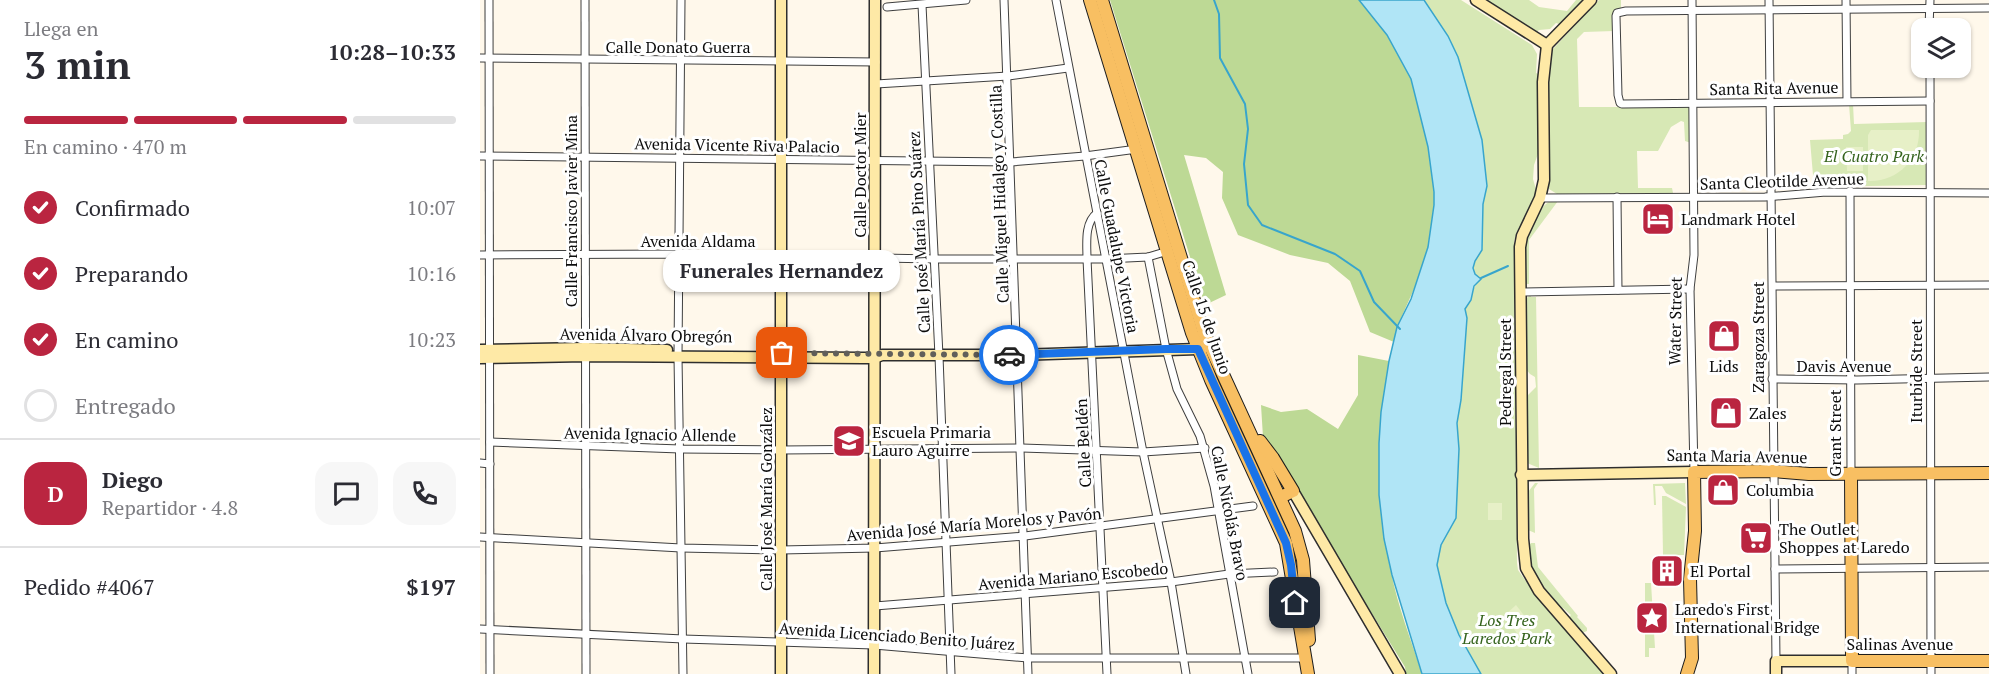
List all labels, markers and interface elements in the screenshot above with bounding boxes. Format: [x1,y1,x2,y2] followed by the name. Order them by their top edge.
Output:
[24,15,98,42] text: Llega en
[1911,18,1971,78] map controls
[1911,18,1971,78] button: layers
[606,36,751,58] street label: Calle Donato Guerra
[328,37,456,66] text: 10:28–10:33
[24,38,131,90] text: 3 min
[1709,76,1839,100] street label: Santa Rita Avenue
[984,84,1014,304] street label: Calle Miguel Hidalgo y Costilla
[849,112,871,238] street label: Calle Doctor Mier
[560,115,582,307] street label: Calle Francisco Javier Mina
[903,130,935,334] street label: Calle José María Pino Suárez
[634,132,840,158] street label: Avenida Vicente Riva Palacio
[24,133,187,160] text: En camino · 470 m
[1823,145,1924,167] park label: El Cuatro Park
[1089,157,1145,335] street label: Calle Guadalupe Victoria
[1699,167,1865,195] street label: Santa Cleotilde Avenue
[24,191,57,224] icon: check
[75,193,190,222] text: Confirmado
[407,194,456,221] text: 10:07
[1640,201,1676,237] hotel icon: Landmark Hotel
[1681,208,1796,230] place label: Landmark Hotel
[640,230,756,252] street label: Avenida Aldama
[664,251,901,293] callout: Funerales Hernandez
[24,257,57,290] icon: check
[680,257,883,284] text: Funerales Hernandez
[1177,257,1237,377] street label: Calle 15 de Junio
[75,259,188,288] text: Preparando
[407,260,456,287] text: 10:16
[1663,276,1687,366] street label: Water Street
[1747,281,1769,393] street label: Zaragoza Street
[1494,318,1516,426] street label: Pedregal Street
[1706,318,1742,354] shop icon: Lids
[1905,319,1927,423] street label: Iturbide Street
[559,322,733,348] street label: Avenida Álvaro Obregón
[24,323,57,356] icon: check
[75,325,178,354] text: En camino
[979,325,1039,385] courier
[407,326,456,353] text: 10:23
[756,327,807,378] pin
[765,336,798,369] icon: bag
[993,339,1026,372] icon: car
[1709,355,1739,377] place label: Lids
[1796,355,1892,377] street label: Davis Avenue
[1824,389,1846,477] street label: Grant Street
[75,391,176,420] text: Entregado
[1708,395,1744,431] shop icon: Zales
[1070,397,1096,488] street label: Calle Beldén
[1749,402,1787,424] place label: Zales
[755,407,777,591] street label: Calle José María González
[564,421,736,447] street label: Avenida Ignacio Allende
[872,421,991,461] place label: Escuela Primaria Lauro Aguirre
[831,423,867,459] school or university icon: Escuela Primaria Lauro Aguirre
[1206,444,1254,582] street label: Calle Nicolás Bravo
[1666,444,1808,468] street label: Santa Maria Avenue
[315,462,378,525] button: chat
[393,462,456,525] button: phone
[102,465,163,494] text: Diego
[1705,472,1741,508] shop icon: Columbia
[47,479,64,508] text: D
[1746,479,1814,501] place label: Columbia
[102,494,238,521] text: Repartidor · 4.8
[846,502,1103,546] street label: Avenida José María Morelos y Pavón
[1779,518,1910,558] place label: The Outlet Shoppes at Laredo
[1738,520,1774,556] supermarket icon: The Outlet Shoppes at Laredo
[1649,553,1685,589] building icon: El Portal
[977,557,1169,595] street label: Avenida Mariano Escobedo
[1690,560,1751,582] place label: El Portal
[24,572,155,601] text: Pedido #4067
[406,572,456,601] text: $197
[1269,577,1320,628] pin
[1278,586,1311,619] icon: home
[1675,598,1820,638] place label: Laredo's First International Bridge
[1634,600,1670,636] place icon: Laredo's First International Bridge
[1461,609,1552,649] park label: Los Tres Laredos Park
[778,617,1016,655] street label: Avenida Licenciado Benito Juárez
[1847,633,1953,655] street label: Salinas Avenue

